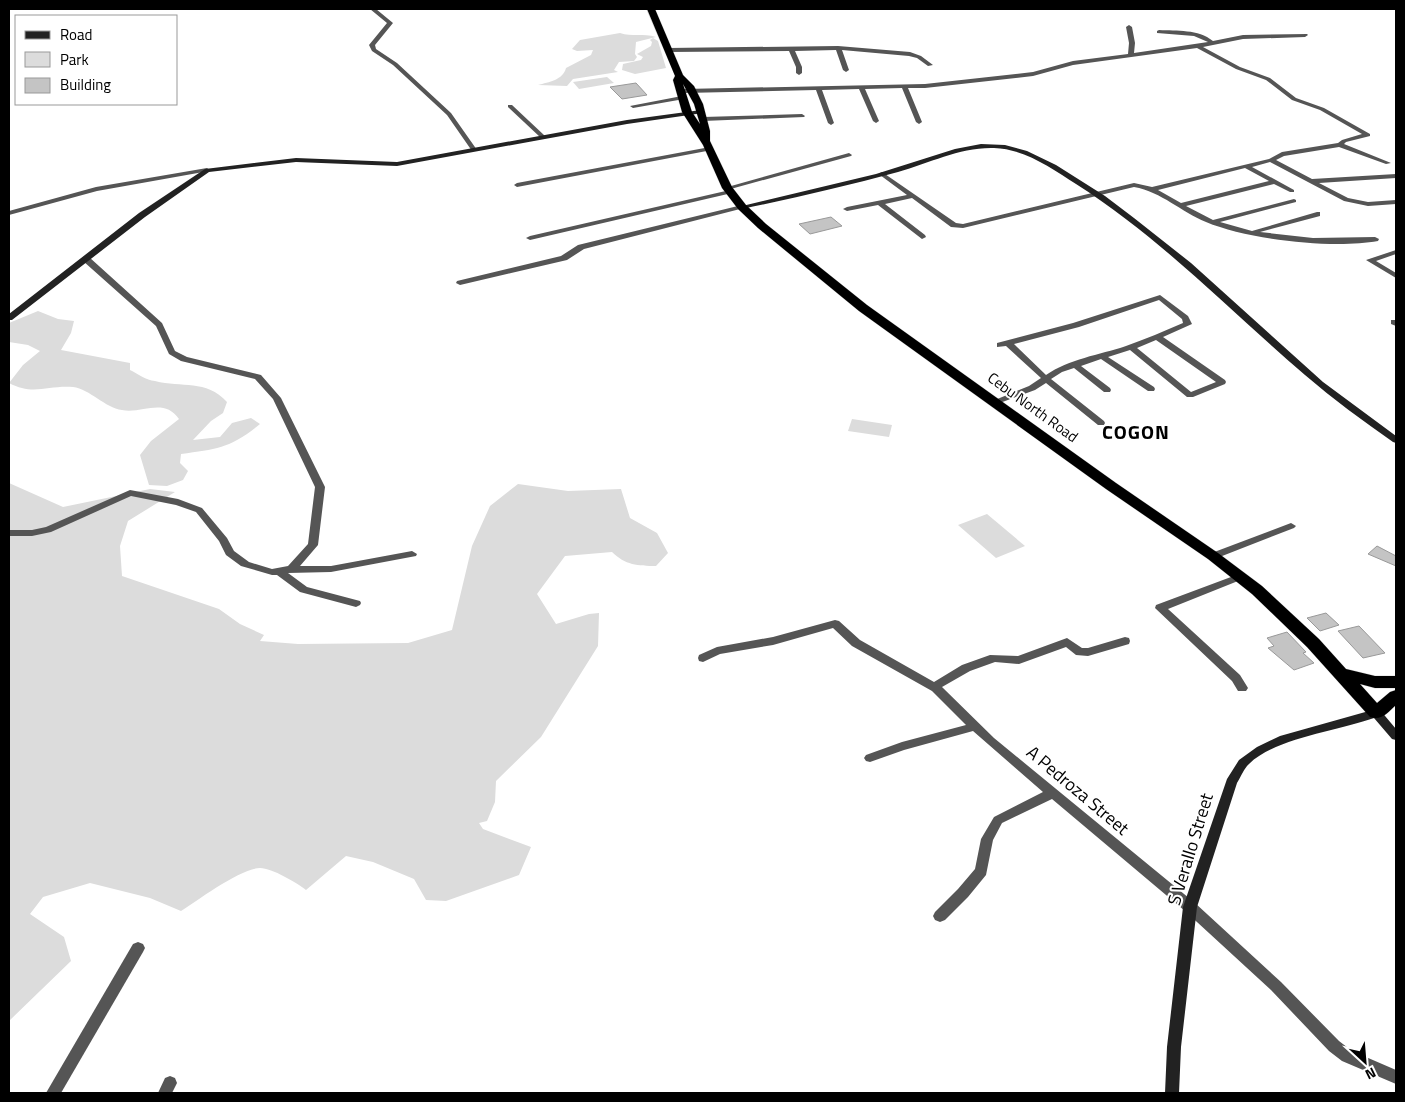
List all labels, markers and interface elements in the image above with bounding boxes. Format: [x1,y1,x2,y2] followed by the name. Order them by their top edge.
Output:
[15,15,178,105] legend
[60,23,92,46] text: Road
[60,48,89,71] text: Park
[60,73,111,96] text: Building
[983,366,1083,448] street label: Cebu North Road
[1102,416,1170,447] district label: COGON
[1021,739,1136,842] street label: A Pedroza Street
[1160,789,1220,908] street label: S Verallo Street
[1340,1037,1390,1087] north arrow
[1362,1063,1380,1086] text: N

